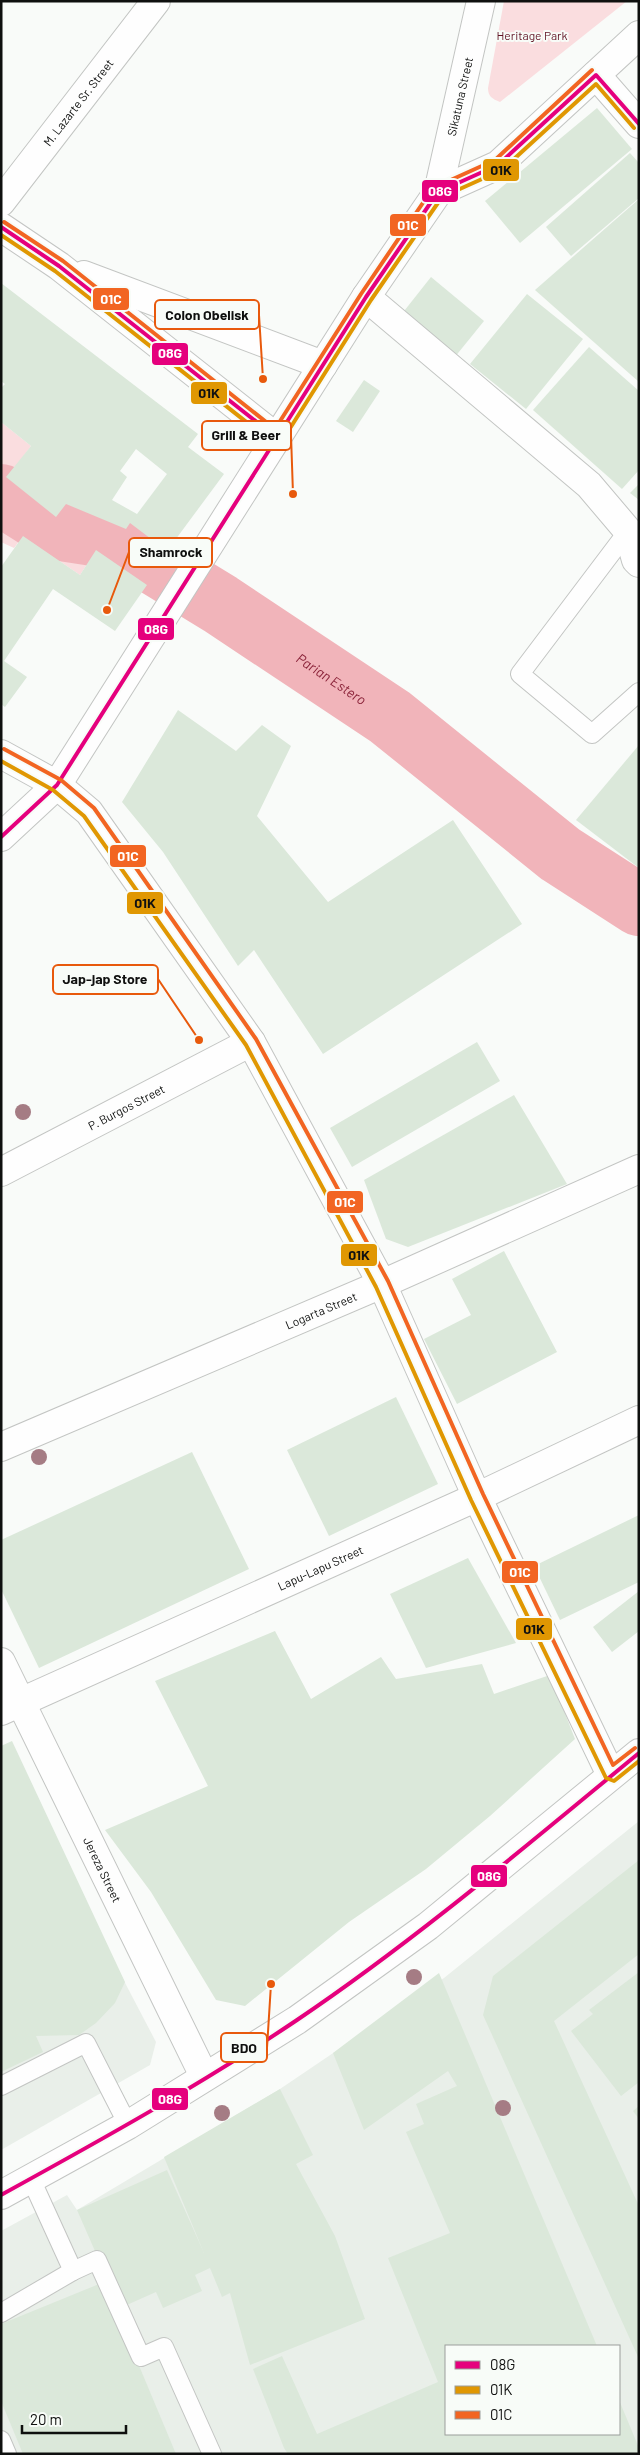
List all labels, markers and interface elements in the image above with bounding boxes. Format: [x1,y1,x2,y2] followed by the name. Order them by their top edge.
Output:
[497,28,567,42] park label: Heritage Park
[444,55,475,137] street label: Sikatuna Street
[40,56,116,148] street label: M. Lazarte Sr. Street
[482,158,520,182] line badge: 01K
[490,161,512,178] text: 01K
[421,179,459,203] line badge: 08G
[428,182,452,199] text: 08G
[389,213,427,237] line badge: 01C
[397,216,419,233] text: 01C
[92,287,130,311] line badge: 01C
[100,290,122,307] text: 01C
[155,300,259,329] callout: Colon Obelisk
[165,306,249,323] text: Colon Obelisk
[151,342,189,366] line badge: 08G
[158,344,182,361] text: 08G
[190,381,228,405] line badge: 01K
[198,384,220,401] text: 01K
[202,421,291,450] callout: Grill & Beer
[211,426,281,443] text: Grill & Beer
[129,538,212,567] callout: Shamrock
[139,543,203,560] text: Shamrock
[137,617,175,641] line badge: 08G
[144,620,168,637] text: 08G
[294,649,370,708] water label: Parian Estero
[109,844,147,868] line badge: 01C
[117,847,139,864] text: 01C
[126,891,164,915] line badge: 01K
[134,894,156,911] text: 01K
[53,965,158,994] callout: Jap-jap Store
[62,970,148,987] text: Jap-jap Store
[85,1081,167,1133] street label: P. Burgos Street
[326,1190,364,1214] line badge: 01C
[334,1193,356,1210] text: 01C
[340,1243,378,1267] line badge: 01K
[348,1246,370,1263] text: 01K
[283,1289,359,1332] street label: Logarta Street
[275,1542,365,1593] street label: Lapu-Lapu Street
[501,1560,539,1584] line badge: 01C
[509,1563,531,1580] text: 01C
[515,1617,553,1641] line badge: 01K
[523,1620,545,1637] text: 01K
[81,1835,125,1904] street label: Jereza Street
[470,1864,508,1888] line badge: 08G
[477,1867,501,1884] text: 08G
[221,2033,267,2062] callout: BDO
[231,2039,257,2056] text: BDO
[151,2087,189,2111] line badge: 08G
[158,2090,182,2107] text: 08G
[445,2345,620,2435] legend
[490,2355,516,2373] text: 08G
[490,2380,512,2398] text: 01K
[22,2402,126,2434] scale bar
[490,2405,512,2423] text: 01C
[30,2410,62,2428] text: 20 m

